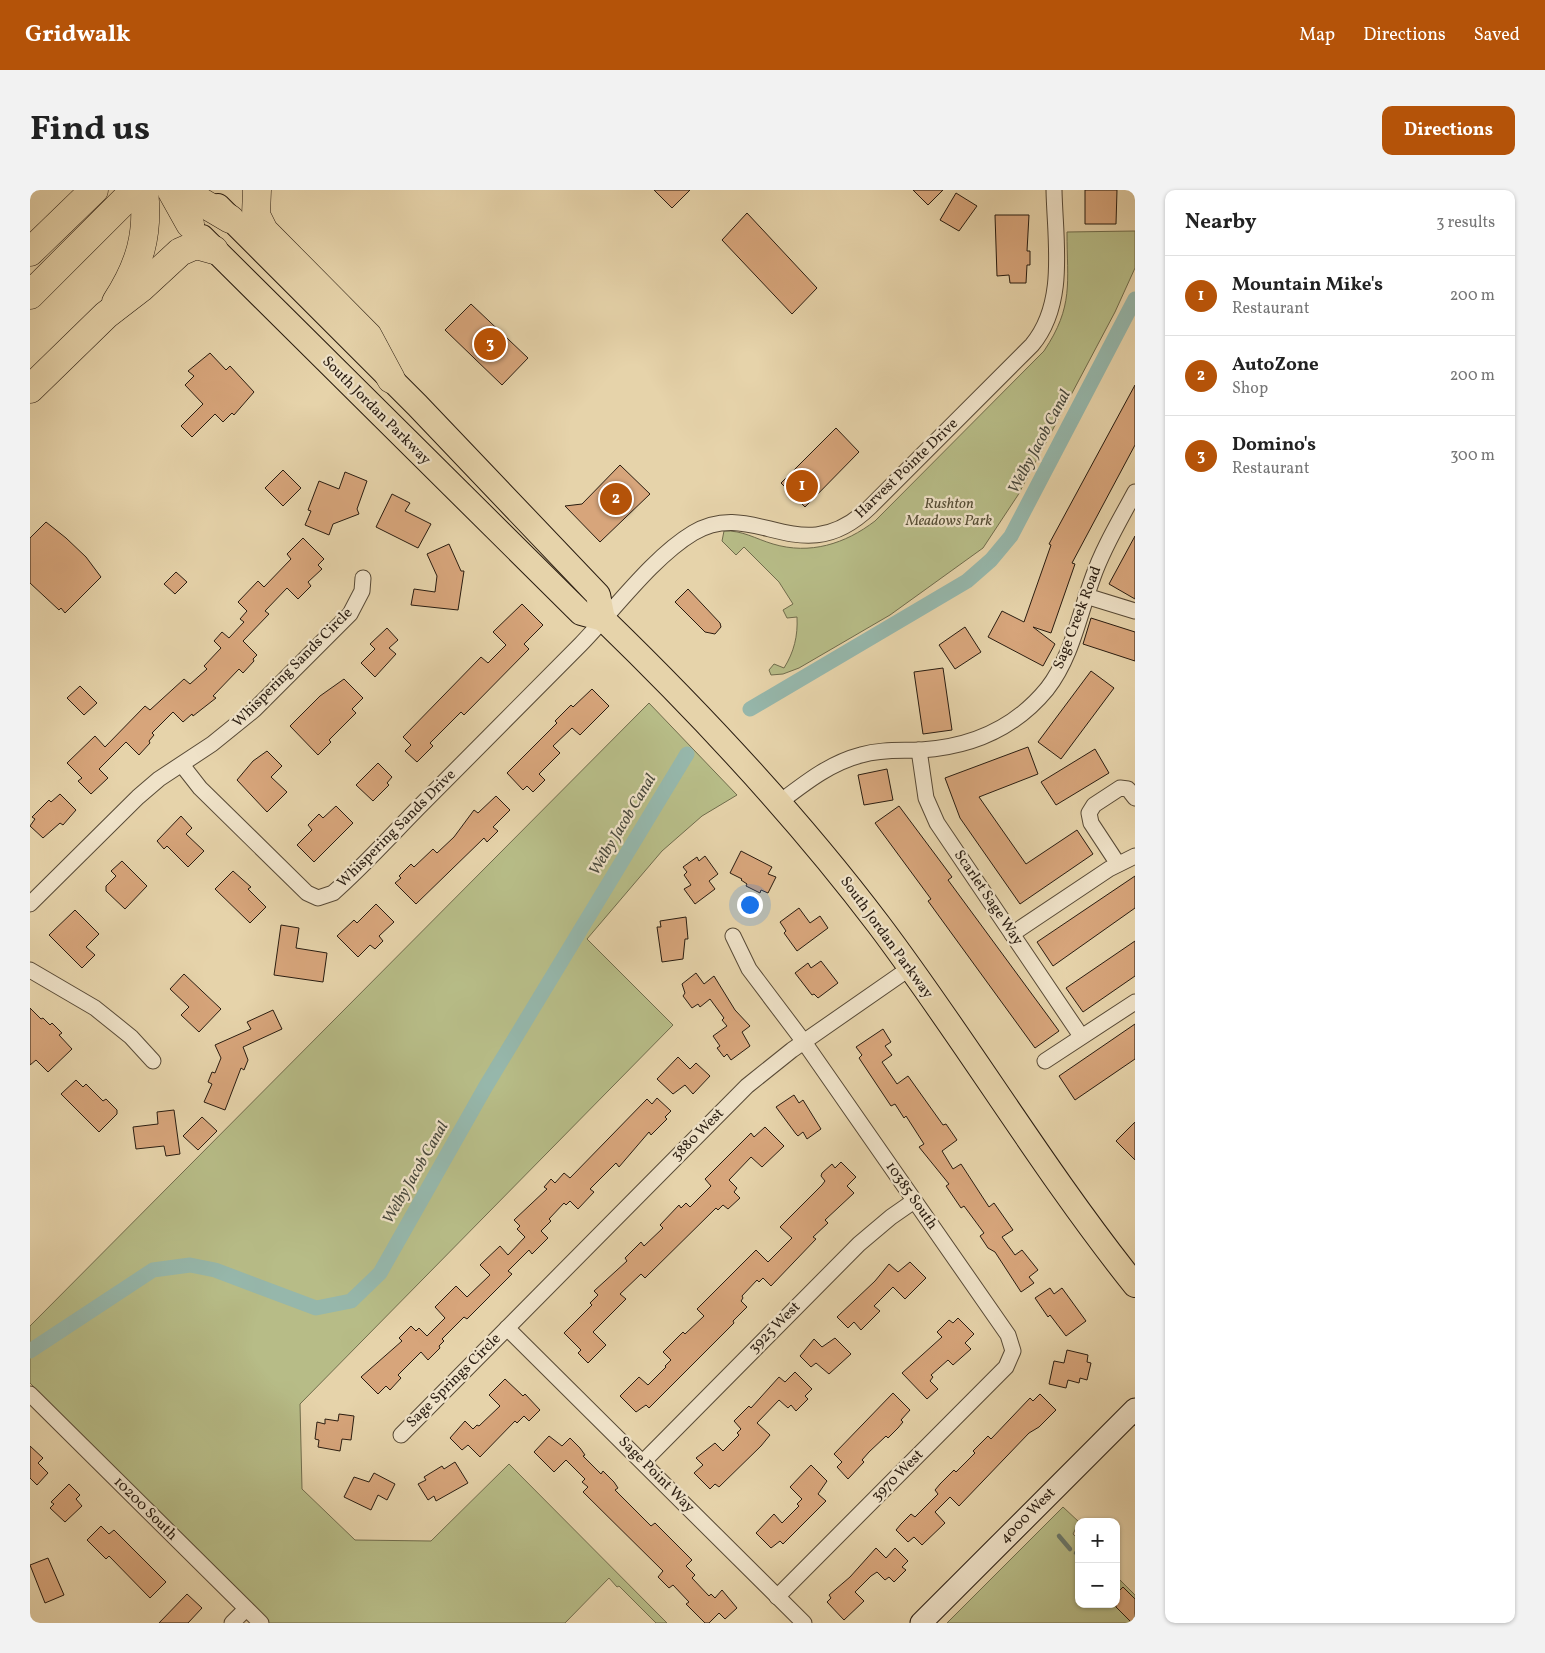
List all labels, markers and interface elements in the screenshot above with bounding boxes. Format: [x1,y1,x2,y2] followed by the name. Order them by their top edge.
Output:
[25,18,131,52] text: Gridwalk
[1299,23,1335,48] text: Map
[1363,23,1446,48] text: Directions
[1474,23,1520,48] text: Saved
[30,106,150,154] text: Find us
[1382,106,1515,155] button: Directions
[1185,208,1256,237] text: Nearby
[1436,212,1495,234] text: 3 results
[1232,272,1383,298] text: Mountain Mike's
[1198,285,1204,307] text: 1
[1450,285,1495,307] text: 200 m
[1232,298,1310,320] text: Restaurant
[474,325,506,363] pin: 3
[317,352,435,470] street label: South Jordan Parkway
[1232,352,1319,378] text: AutoZone
[1197,365,1205,387] text: 2
[1450,365,1495,387] text: 200 m
[1232,378,1268,400] text: Shop
[1003,386,1077,498] water label: Welby Jacob Canal
[851,414,963,524] street label: Harvest Pointe Drive
[1232,432,1316,458] text: Domino's
[1197,445,1205,467] text: 3
[1450,445,1495,467] text: 300 m
[1232,458,1310,480] text: Restaurant
[786,467,818,505] pin: 1
[600,480,632,518] pin: 2
[905,494,992,532] park label: Rushton Meadows Park
[1049,563,1107,673] street label: Sage Creek Road
[228,603,358,733] street label: Whispering Sands Circle
[333,765,461,893] street label: Whispering Sands Drive
[584,770,662,880] water label: Welby Jacob Canal
[948,846,1028,950] street label: Scarlet Sage Way
[834,873,938,1003] street label: South Jordan Parkway
[737,892,763,918] your location
[667,1104,729,1166] street label: 3880 West
[378,1118,454,1228] water label: Welby Jacob Canal
[880,1158,942,1234] street label: 10385 South
[744,1297,806,1359] street label: 3925 West
[402,1329,506,1433] street label: Sage Springs Circle
[613,1432,699,1518] street label: Sage Point Way
[867,1445,929,1507] street label: 3970 West
[108,1472,182,1546] street label: 10200 South
[995,1483,1061,1549] street label: 4000 West
[1075,1518,1120,1608] map controls
[1075,1518,1120,1563] button: +
[1075,1563,1120,1608] button: −

